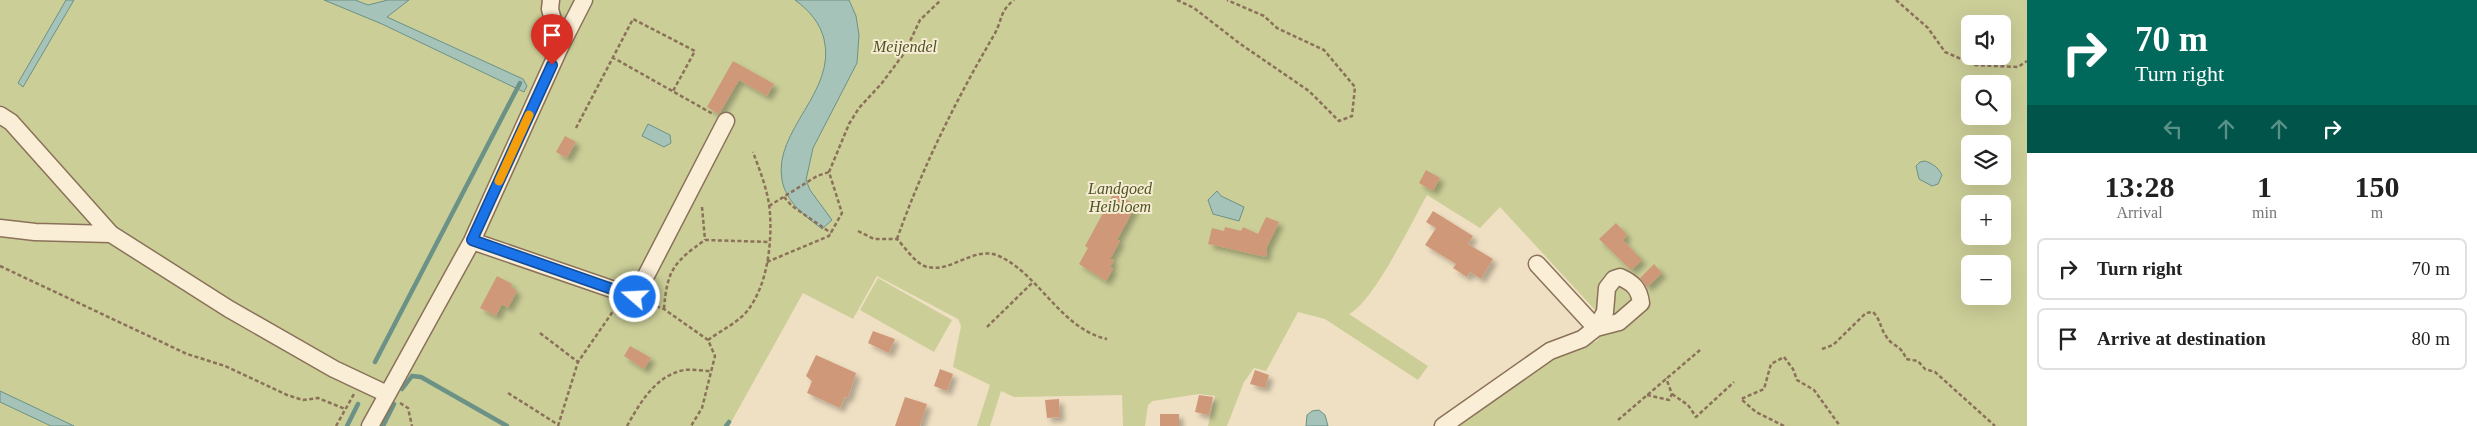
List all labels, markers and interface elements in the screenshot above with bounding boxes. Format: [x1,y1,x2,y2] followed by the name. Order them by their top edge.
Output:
[531,14,573,65] pin
[1961,15,2011,305] map controls
[1961,15,2011,65] button: sound
[2052,20,2117,85] icon: right
[2135,20,2208,59] text: 70 m
[538,21,566,49] icon: arrive
[872,38,938,56] park label: Meijendel
[2135,61,2224,86] text: Turn right
[1961,75,2011,125] button: search
[2159,115,2187,143] icon: left
[2212,115,2240,143] icon: ahead
[2265,115,2293,143] icon: ahead
[2318,115,2346,143] icon: right
[1961,135,2011,185] button: layers
[2105,170,2175,203] text: 13:28
[2257,170,2272,203] text: 1
[2354,170,2399,203] text: 150
[1087,180,1153,215] park label: Landgoed Heibloem
[1961,195,2011,245] button: +
[2116,204,2163,221] text: Arrival
[2252,204,2277,221] text: min
[2371,204,2383,221] text: m
[1961,255,2011,305] button: −
[2054,255,2082,283] icon: right
[2097,258,2182,279] text: Turn right
[2411,258,2450,279] text: 70 m
[608,270,660,322] position arrow
[2054,325,2082,353] icon: arrive
[2097,328,2266,349] text: Arrive at destination
[2411,328,2450,349] text: 80 m

